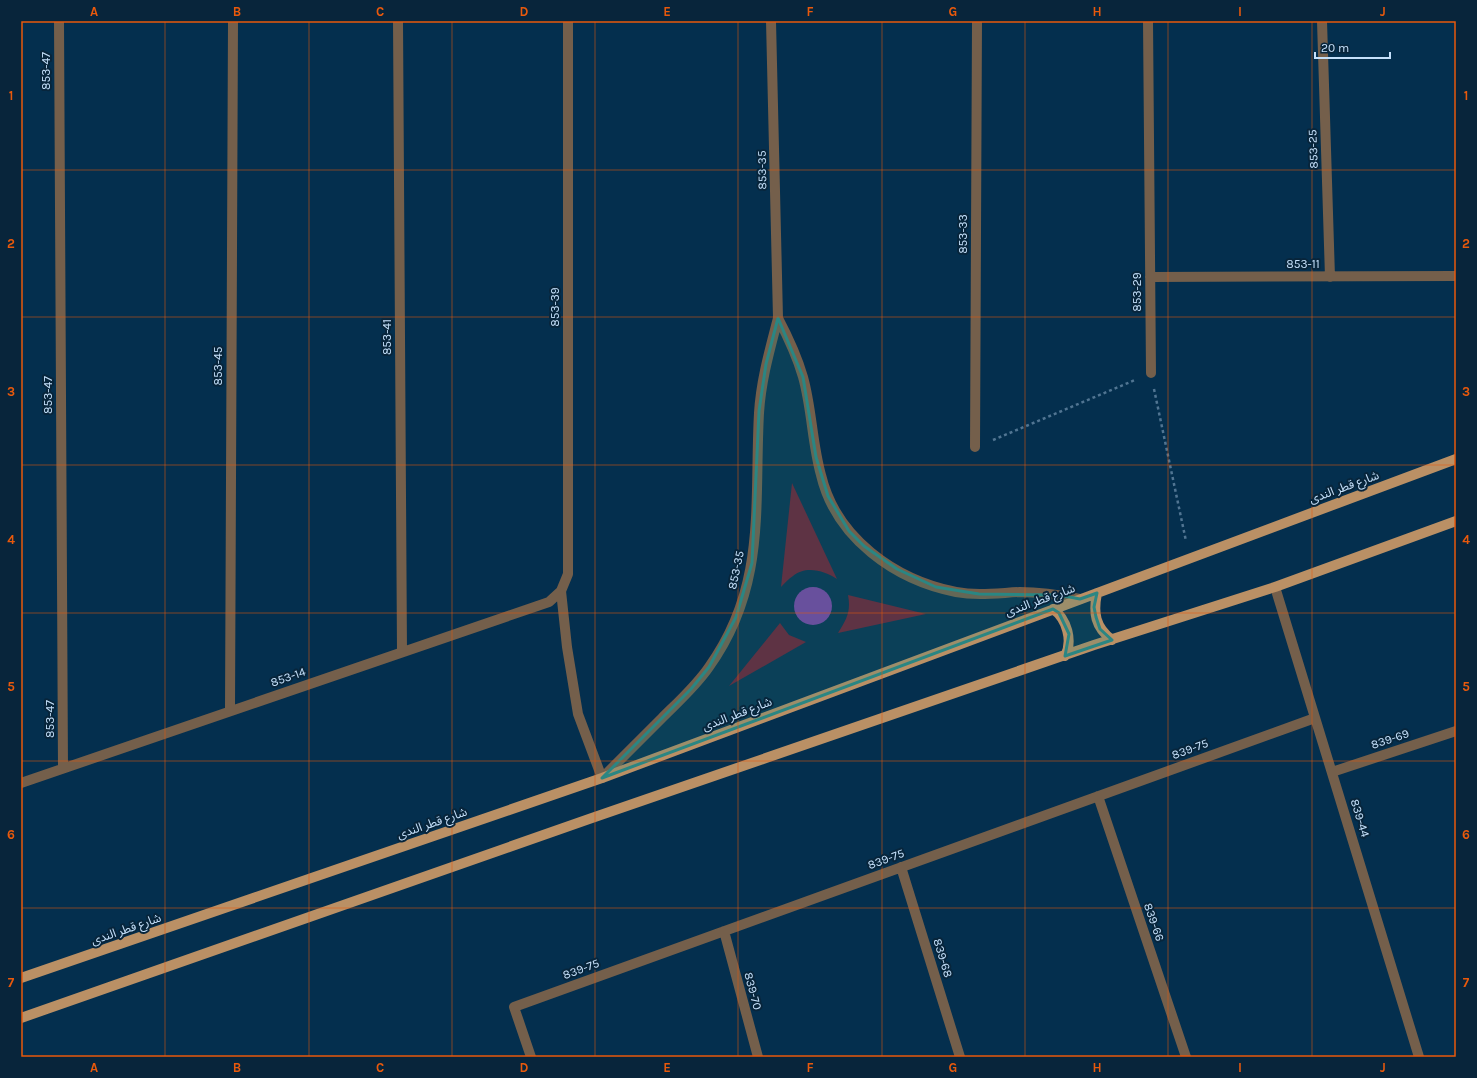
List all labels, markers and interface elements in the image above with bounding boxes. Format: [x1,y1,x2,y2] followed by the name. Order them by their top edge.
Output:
[90,4,98,19] text: A
[233,4,241,19] text: B
[376,4,384,19] text: C
[520,4,529,19] text: D
[663,4,671,19] text: E
[806,4,814,19] text: F
[949,4,957,19] text: G
[1092,4,1102,19] text: H
[1238,4,1242,19] text: I
[1380,4,1386,19] text: J
[1315,34,1390,60] scale bar
[1321,41,1349,55] text: 20 m
[39,52,53,90] street label: 853-47
[9,88,13,103] text: 1
[1464,88,1468,103] text: 1
[1305,129,1321,169] street label: 853-25
[755,150,769,190] street label: 853-35
[956,214,970,254] street label: 853-33
[7,236,15,251] text: 2
[1462,236,1470,251] text: 2
[1286,257,1320,271] street label: 853-11
[1130,272,1144,312] street label: 853-29
[548,287,562,327] street label: 853-39
[380,319,394,355] street label: 853-41
[211,346,225,385] street label: 853-45
[41,376,55,414] street label: 853-47
[7,384,15,399] text: 3
[1462,384,1470,399] text: 3
[1307,468,1382,508] street label: شارع قطر الندى
[7,532,15,547] text: 4
[1462,532,1470,547] text: 4
[725,549,747,591] street label: 853-35
[1003,581,1078,621] street label: شارع قطر الندى
[269,664,308,689] street label: 853-14
[7,679,15,694] text: 5
[1462,679,1470,694] text: 5
[700,694,774,736] street label: شارع قطر الندى
[43,700,57,738] street label: 853-47
[1369,726,1411,752] street label: 839-69
[1170,736,1210,762] street label: 839-75
[1348,797,1372,839] street label: 839-44
[395,804,470,843] street label: شارع قطر الندى
[7,827,15,842] text: 6
[1462,827,1470,842] text: 6
[866,846,906,872] street label: 839-75
[1141,901,1167,943] street label: 839-66
[89,910,164,949] street label: شارع قطر الندى
[930,937,956,979] street label: 839-68
[561,956,601,982] street label: 839-75
[741,971,765,1011] street label: 839-70
[8,975,15,990] text: 7
[1463,975,1470,990] text: 7
[90,1060,98,1075] text: A
[233,1060,241,1075] text: B
[376,1060,384,1075] text: C
[520,1060,529,1075] text: D
[663,1060,671,1075] text: E
[806,1060,814,1075] text: F
[949,1060,957,1075] text: G
[1092,1060,1102,1075] text: H
[1238,1060,1242,1075] text: I
[1380,1060,1386,1075] text: J

